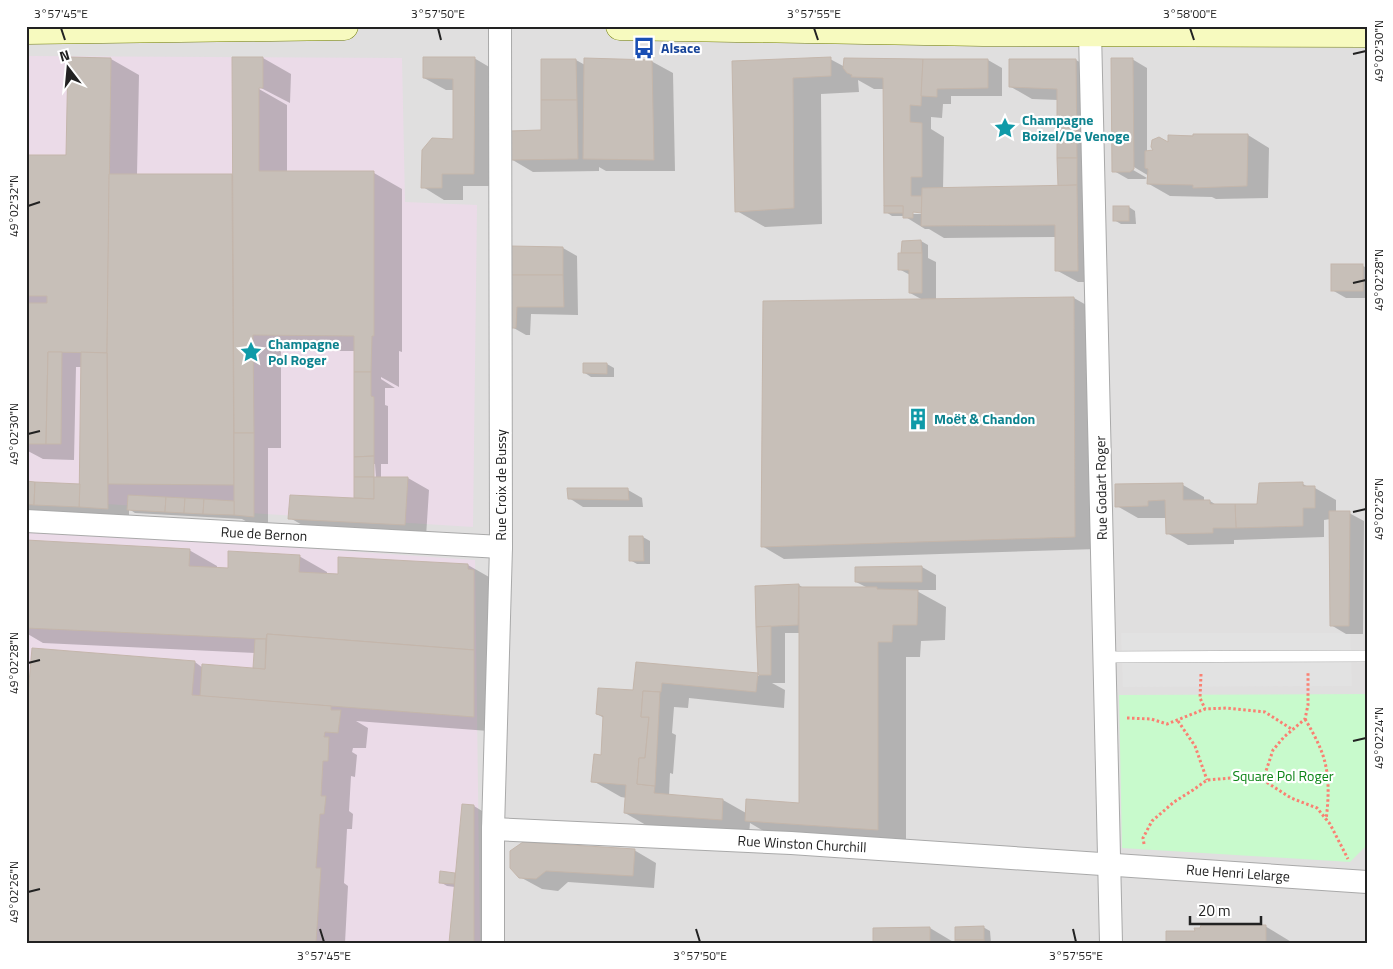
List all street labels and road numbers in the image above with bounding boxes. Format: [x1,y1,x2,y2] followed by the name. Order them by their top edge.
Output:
[490,429,511,541] street label: Rue Croix de Bussy
[1089,435,1112,540] street label: Rue Godart Roger
[220,521,308,546] street label: Rue de Bernon
[737,830,867,857] street label: Rue Winston Churchill
[1185,858,1291,887] street label: Rue Henri Lelarge

